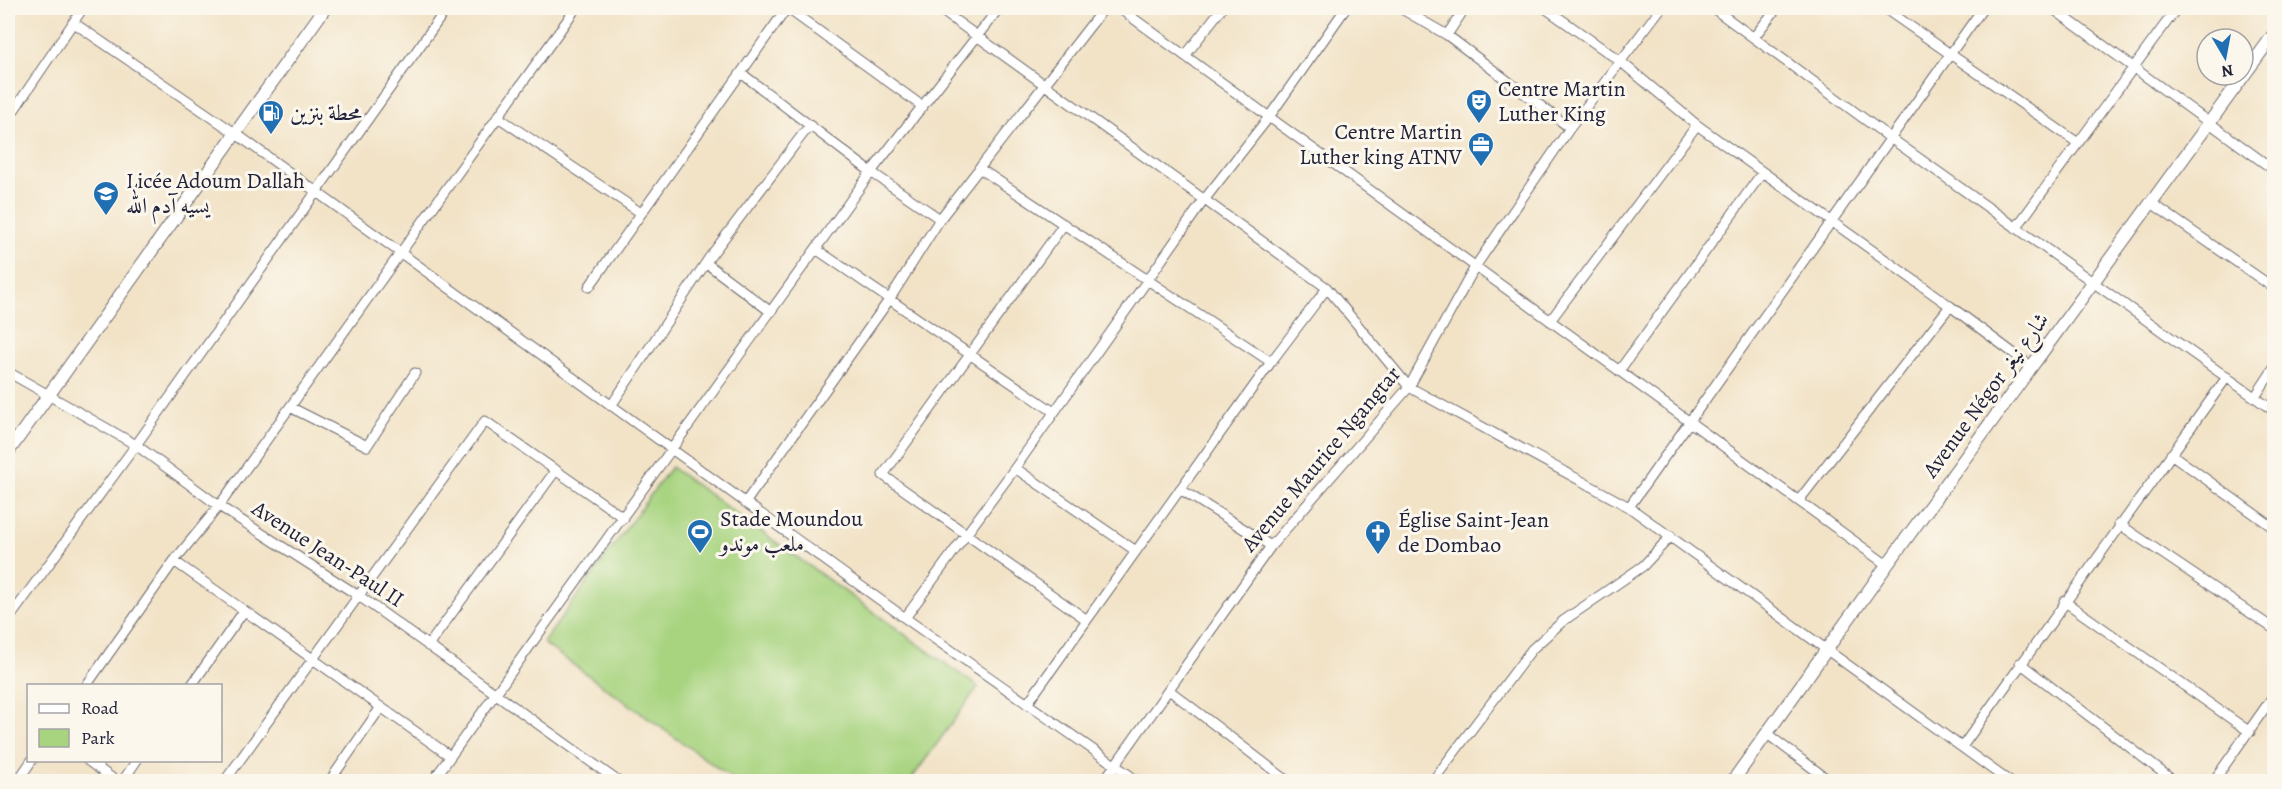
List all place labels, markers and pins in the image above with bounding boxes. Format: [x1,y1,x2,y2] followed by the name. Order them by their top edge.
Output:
[1498,74,1626,129] place label: Centre Martin Luther King
[1464,87,1494,125] theatre icon: Centre Martin Luther King
[256,98,286,136] fuel station icon: محطة بنزين
[290,98,362,128] place label: محطة بنزين
[1299,117,1463,172] place label: Centre Martin Luther king ATNV
[1466,130,1496,168] office icon: Centre Martin Luther king ATNV
[126,166,305,225] place label: Licée Adoum Dallah يسيه آدم الله
[91,179,121,217] school or university icon: Licée Adoum Dallah يسيه آدم الله
[718,504,863,559] place label: Stade Moundou ملعب موندو
[1398,505,1549,560] place label: Église Saint-Jean de Dombao
[685,517,715,555] sports icon: Stade Moundou ملعب موندو
[1363,518,1393,556] church icon: Église Saint-Jean de Dombao

